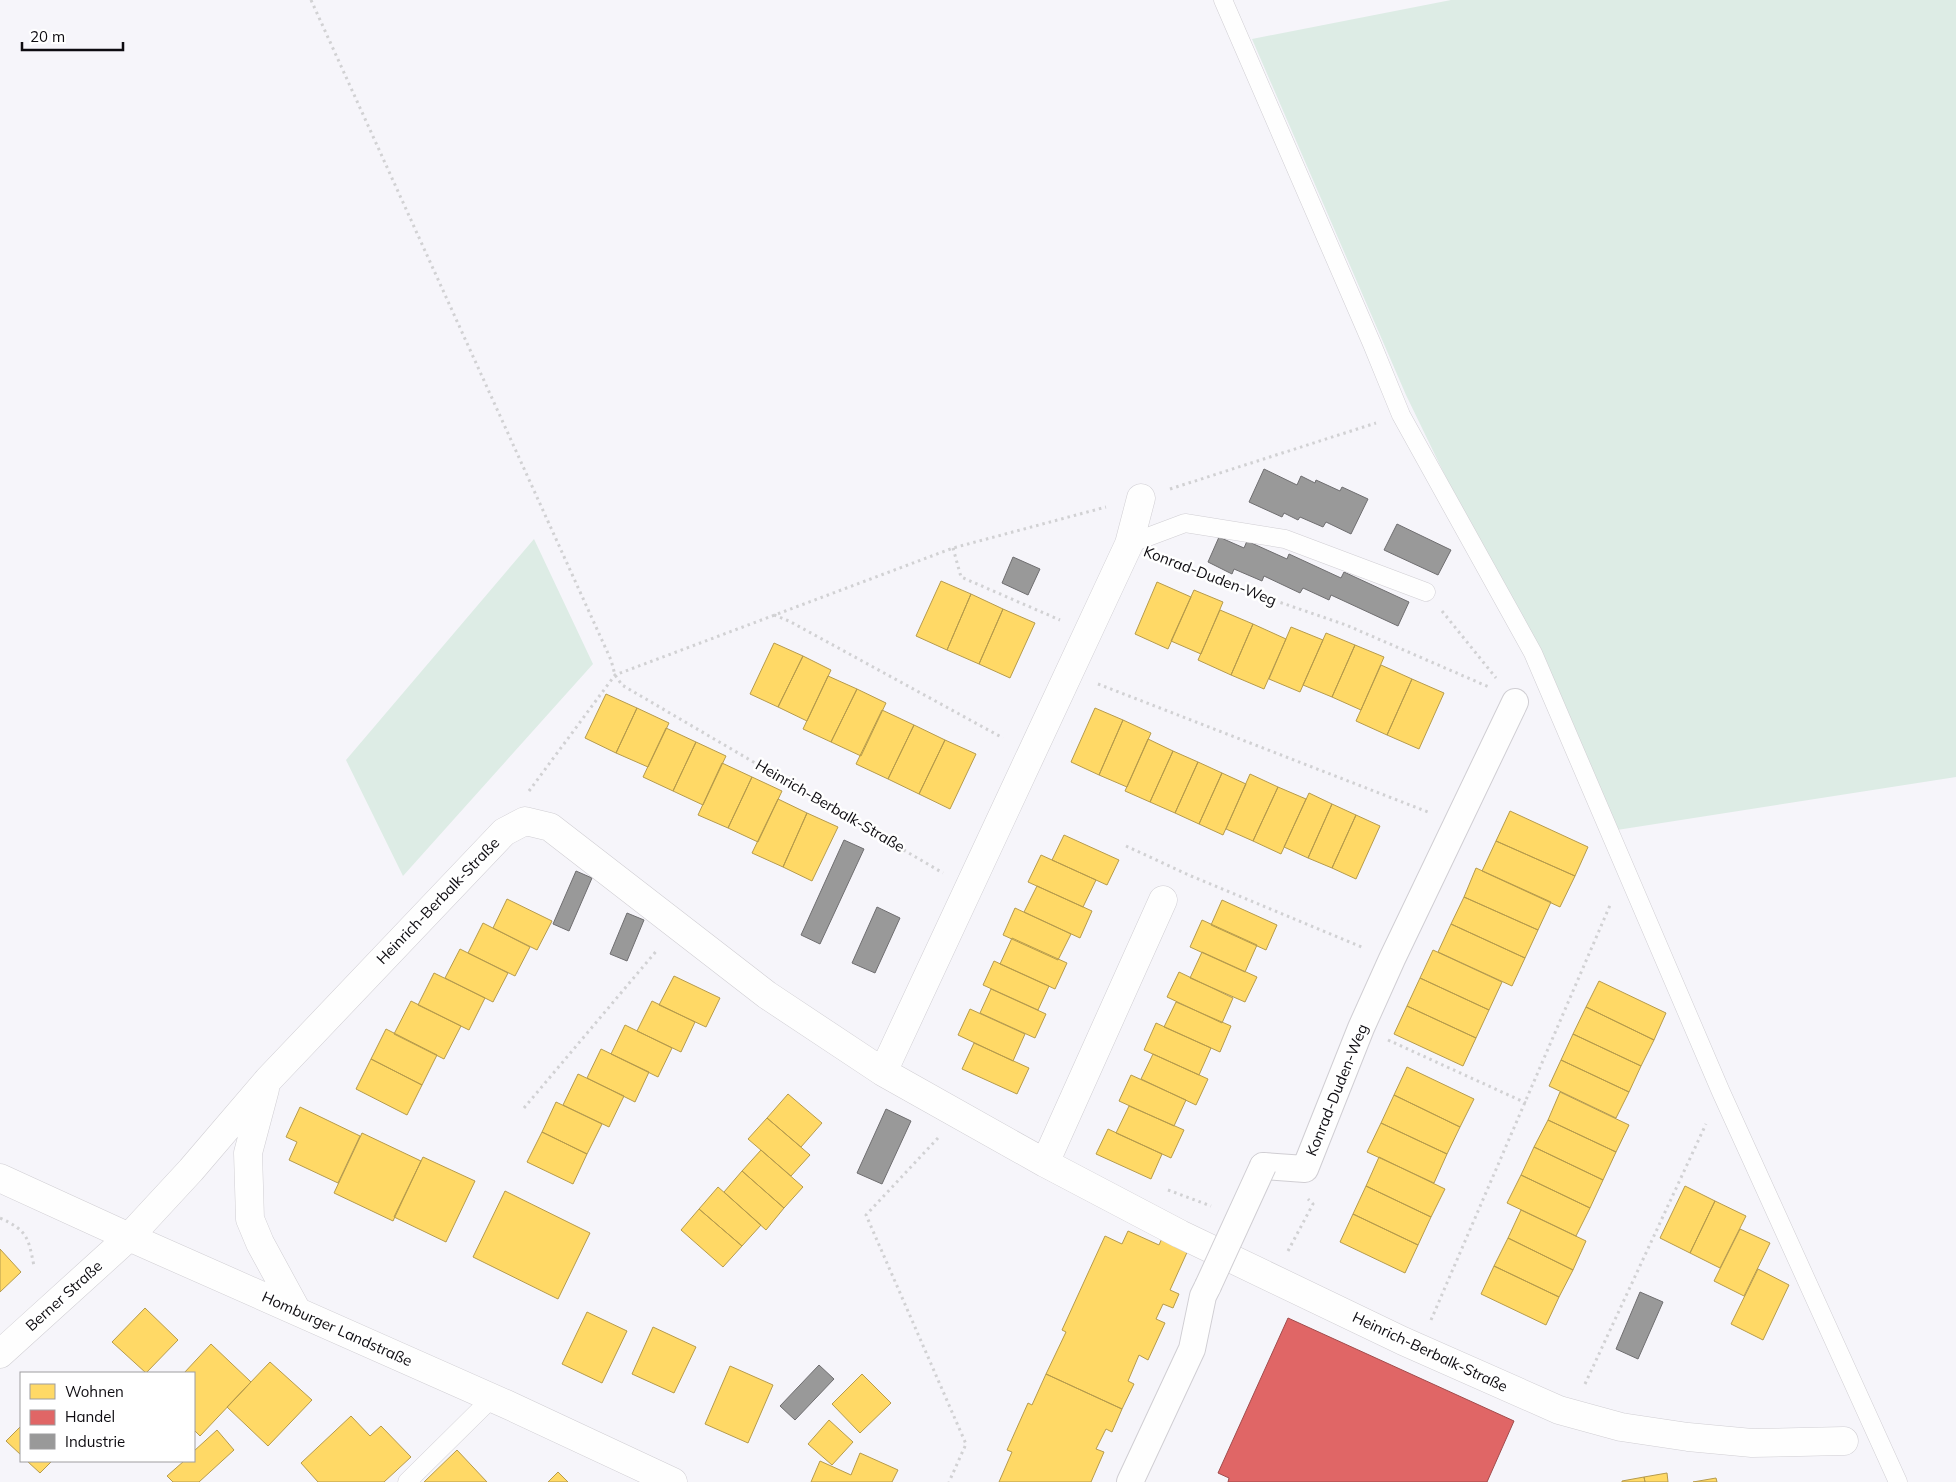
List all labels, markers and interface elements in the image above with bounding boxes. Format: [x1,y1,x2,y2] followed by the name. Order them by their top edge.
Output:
[22,20,124,52] scale bar
[30,27,65,46] text: 20 m
[1141,541,1279,610] street label: Konrad-Duden-Weg
[752,755,908,856] street label: Heinrich-Berbalk-Straße
[372,833,503,968] street label: Heinrich-Berbalk-Straße
[1301,1021,1372,1159] street label: Konrad-Duden-Weg
[21,1256,106,1335] street label: Berner Straße
[259,1287,415,1370] street label: Homburger Landstraße
[1350,1307,1511,1396] street label: Heinrich-Berbalk-Straße
[20,1372,195,1462] legend
[65,1382,124,1401] text: Wohnen
[65,1407,115,1426] text: Handel
[65,1432,125,1451] text: Industrie

